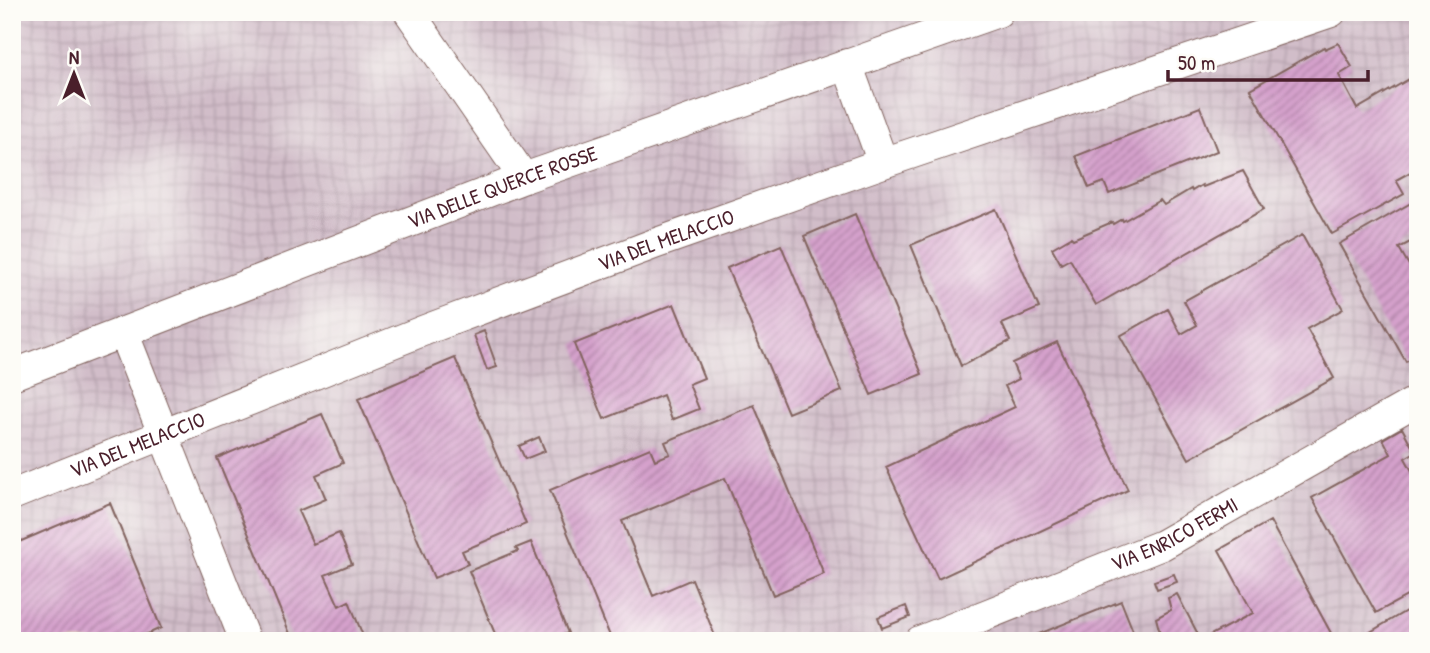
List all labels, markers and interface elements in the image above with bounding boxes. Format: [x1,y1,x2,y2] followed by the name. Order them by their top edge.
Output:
[38,38,108,108] north arrow
[1168,38,1367,82] scale bar
[69,44,79,70] text: N
[1178,48,1215,77] text: 50 m
[403,139,601,236] street label: VIA DELLE QUERCE ROSSE
[593,202,738,278] street label: VIA DEL MELACCIO
[65,404,209,484] street label: VIA DEL MELACCIO
[1106,490,1243,578] street label: VIA ENRICO FERMI

